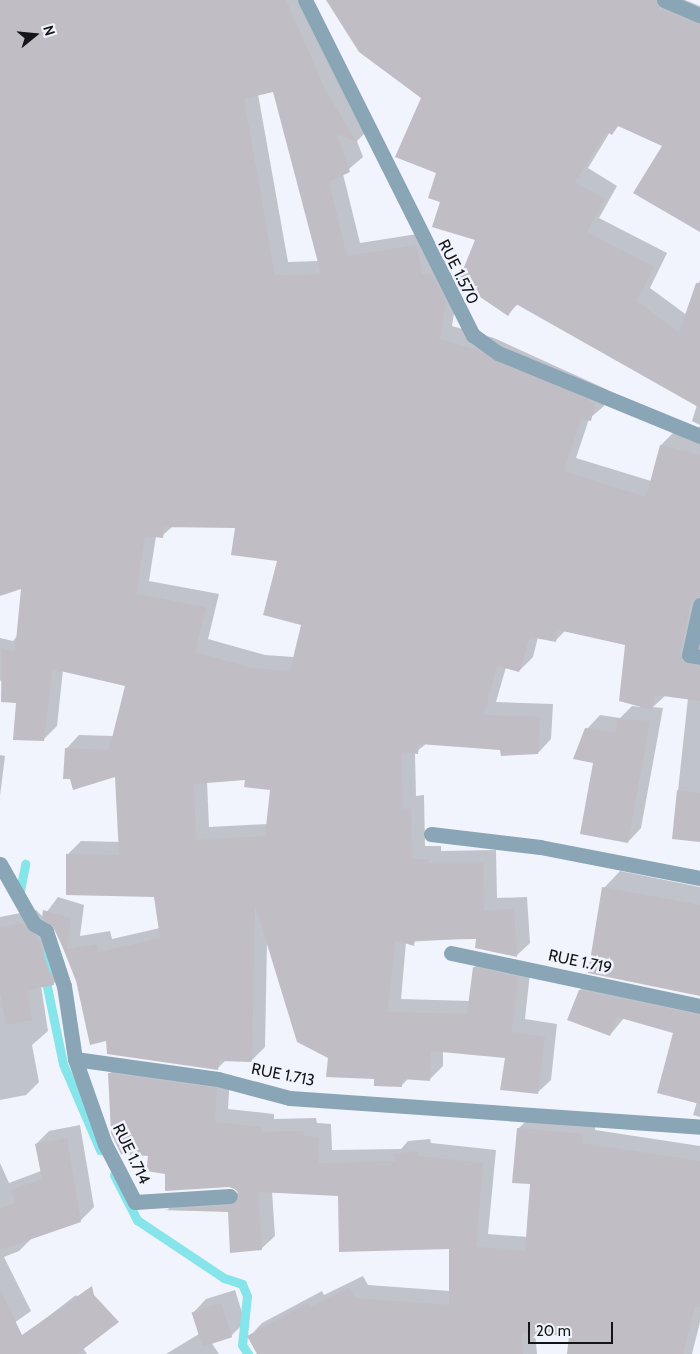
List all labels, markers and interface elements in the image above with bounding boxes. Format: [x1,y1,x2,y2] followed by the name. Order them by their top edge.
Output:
[10,10,60,60] north arrow
[39,23,59,38] text: N
[434,236,482,308] street label: RUE 1.570
[546,946,614,978] street label: RUE 1.719
[250,1059,316,1091] street label: RUE 1.713
[108,1121,154,1187] street label: RUE 1.714
[530,1312,615,1344] scale bar
[536,1322,571,1340] text: 20 m

